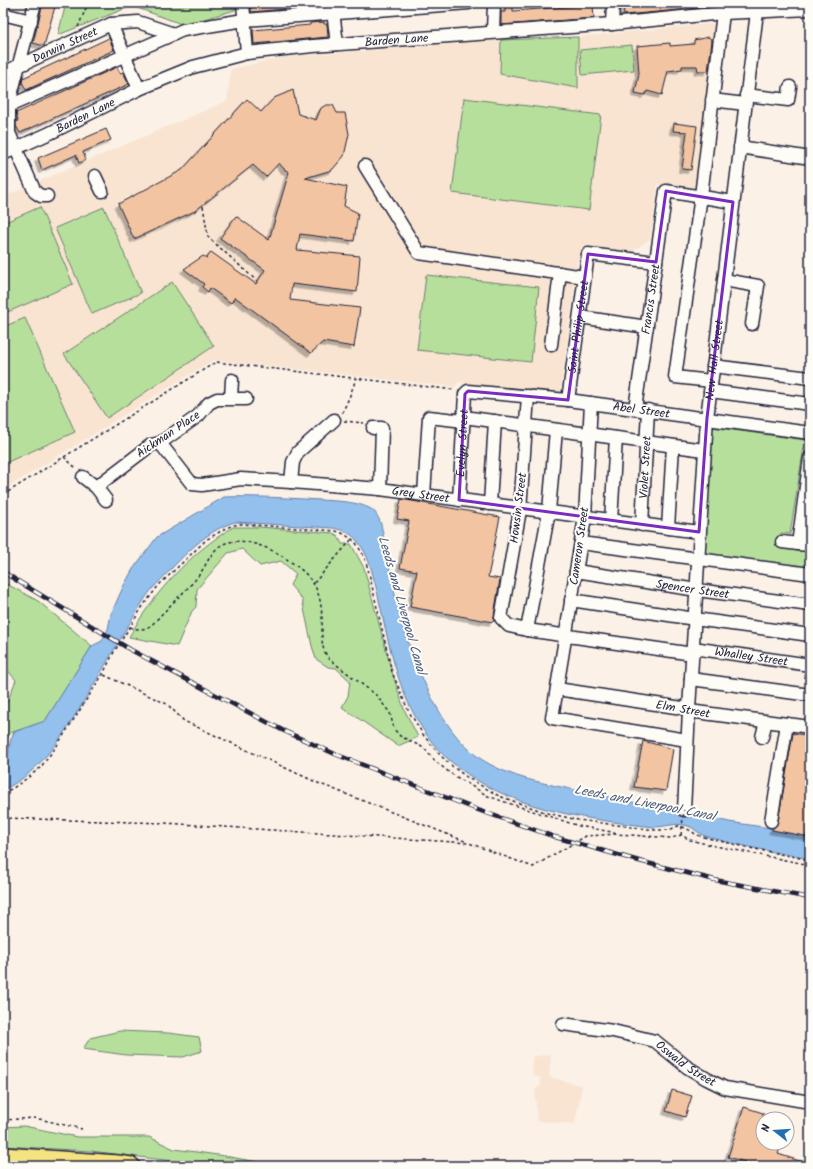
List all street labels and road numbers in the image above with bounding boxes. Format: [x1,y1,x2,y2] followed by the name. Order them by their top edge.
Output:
[29,22,101,68] street label: Darwin Street
[364,28,430,52] street label: Barden Lane
[53,93,119,139] street label: Barden Lane
[637,262,666,336] street label: Francis Street
[563,279,594,374] street label: Saint Philip Street
[700,318,729,402] street label: New Hall Street
[612,397,671,424] street label: Abel Street
[133,406,204,463] street label: Aickman Place
[451,408,474,478] street label: Evelyn Street
[634,435,657,499] street label: Violet Street
[505,471,532,545] street label: Howsin Street
[391,482,451,508] street label: Grey Street
[565,505,594,586] street label: Cameron Street
[654,575,731,604] street label: Spencer Street
[713,642,789,672] street label: Whalley Street
[654,695,712,724] street label: Elm Street
[651,1036,719,1092] street label: Oswald Street

